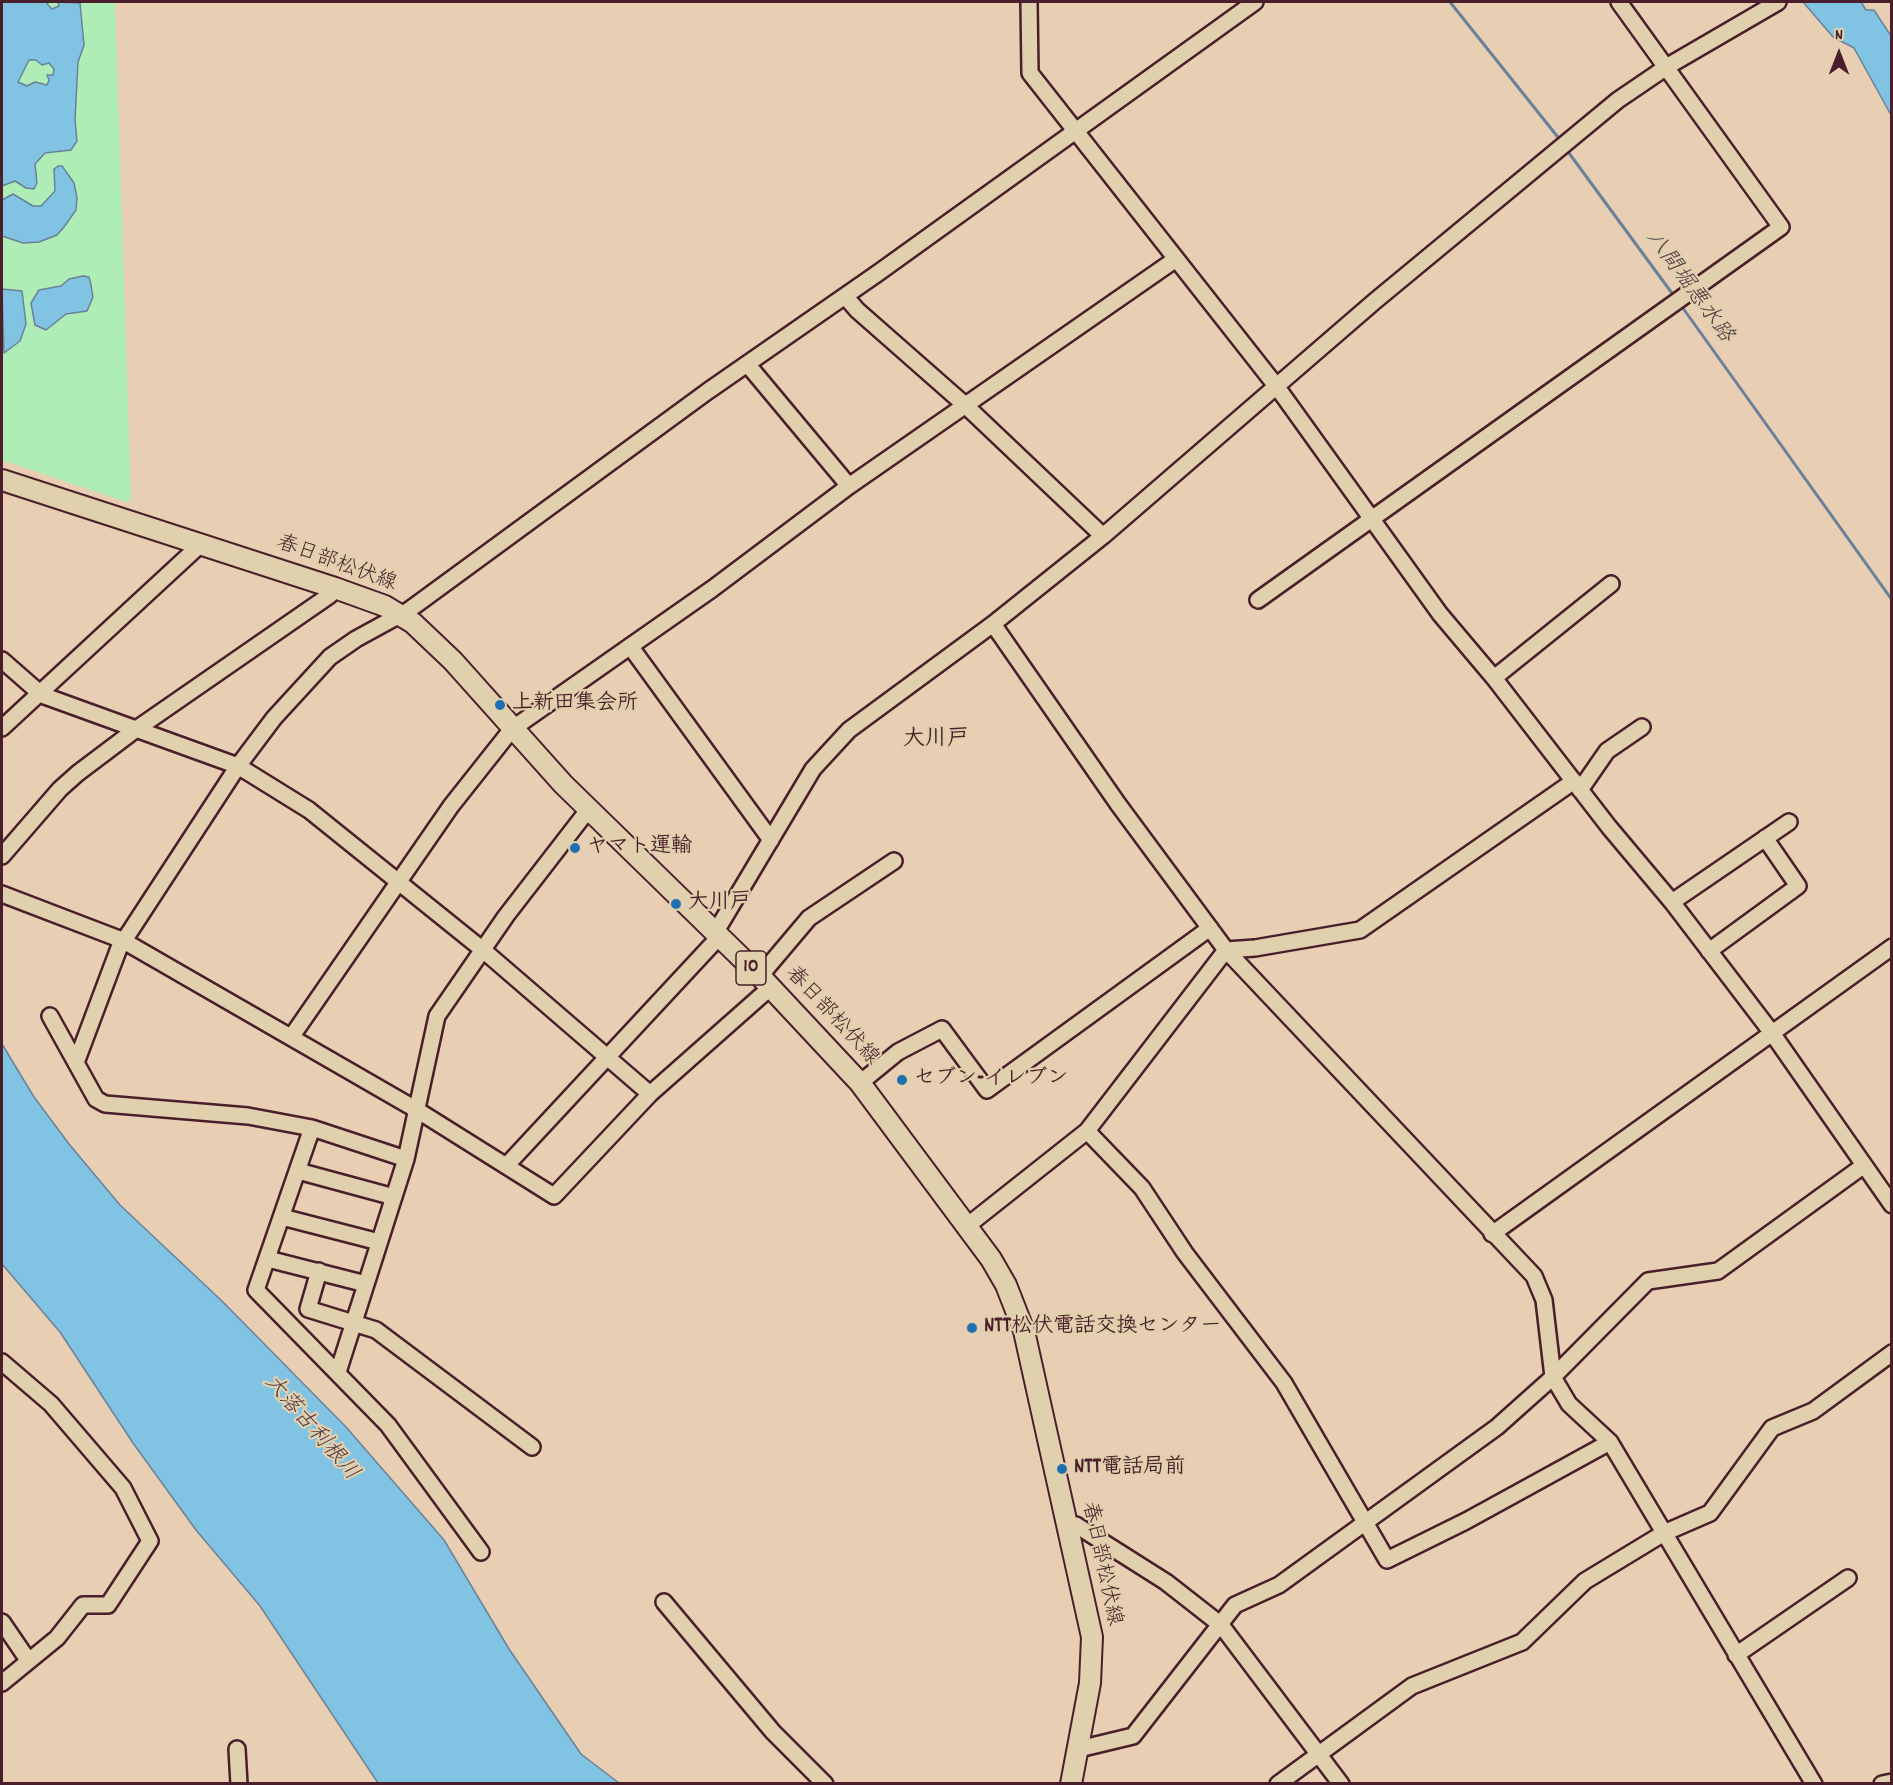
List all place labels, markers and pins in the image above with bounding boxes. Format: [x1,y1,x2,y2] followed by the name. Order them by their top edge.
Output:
[512,692,638,718] place label: 上新田集会所
[493,698,507,712] marker: 上新田集会所
[587,835,692,861] place label: ヤマト運輸
[568,841,582,855] marker: ヤマト運輸
[688,891,751,917] place label: 大川戸
[669,897,683,911] marker: 大川戸
[914,1067,1068,1093] place label: セブン-イレブン
[895,1073,909,1087] marker: セブン-イレブン
[984,1315,1221,1341] place label: NTT松伏電話交換センター
[965,1321,979,1335] marker: NTT松伏電話交換センター
[1074,1456,1185,1482] place label: NTT電話局前
[1055,1462,1069,1476] marker: NTT電話局前

